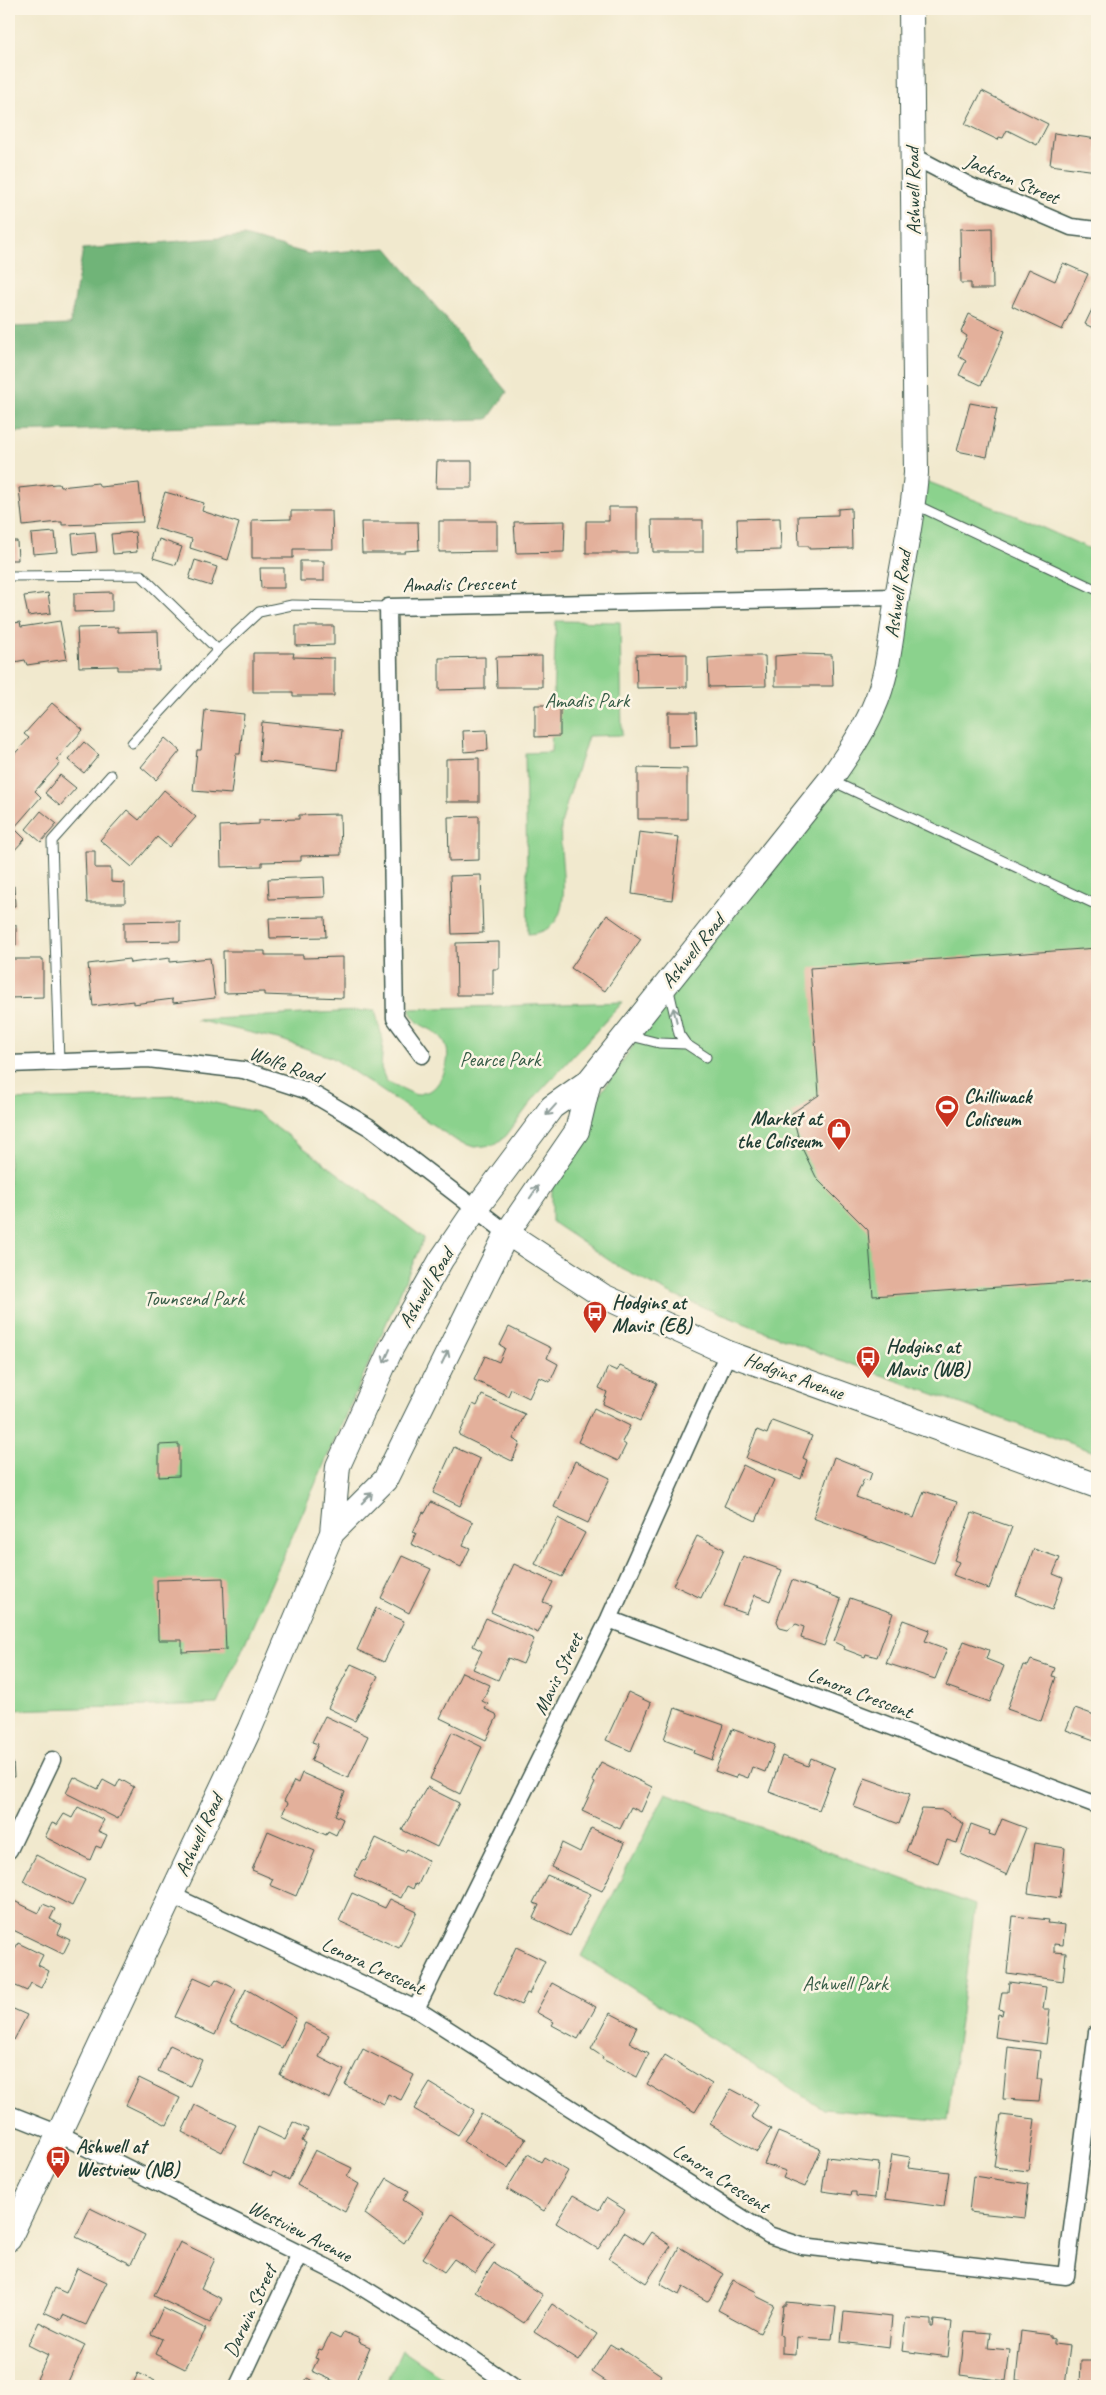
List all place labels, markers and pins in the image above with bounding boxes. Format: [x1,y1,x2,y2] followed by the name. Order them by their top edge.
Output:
[964,1084,1033,1132] place label: Chilliwack Coliseum
[934,1094,960,1128] sports icon: Chilliwack Coliseum
[737,1106,824,1154] place label: Market at the Coliseum
[826,1117,852,1151] shop icon: Market at the Coliseum
[612,1290,693,1338] place label: Hodgins at Mavis (EB)
[582,1300,608,1334] bus stop icon: Hodgins at Mavis (EB)
[886,1334,971,1382] place label: Hodgins at Mavis (WB)
[855,1345,881,1379] bus stop icon: Hodgins at Mavis (WB)
[76,2134,181,2182] place label: Ashwell at Westview (NB)
[45,2145,71,2179] bus stop icon: Ashwell at Westview (NB)

